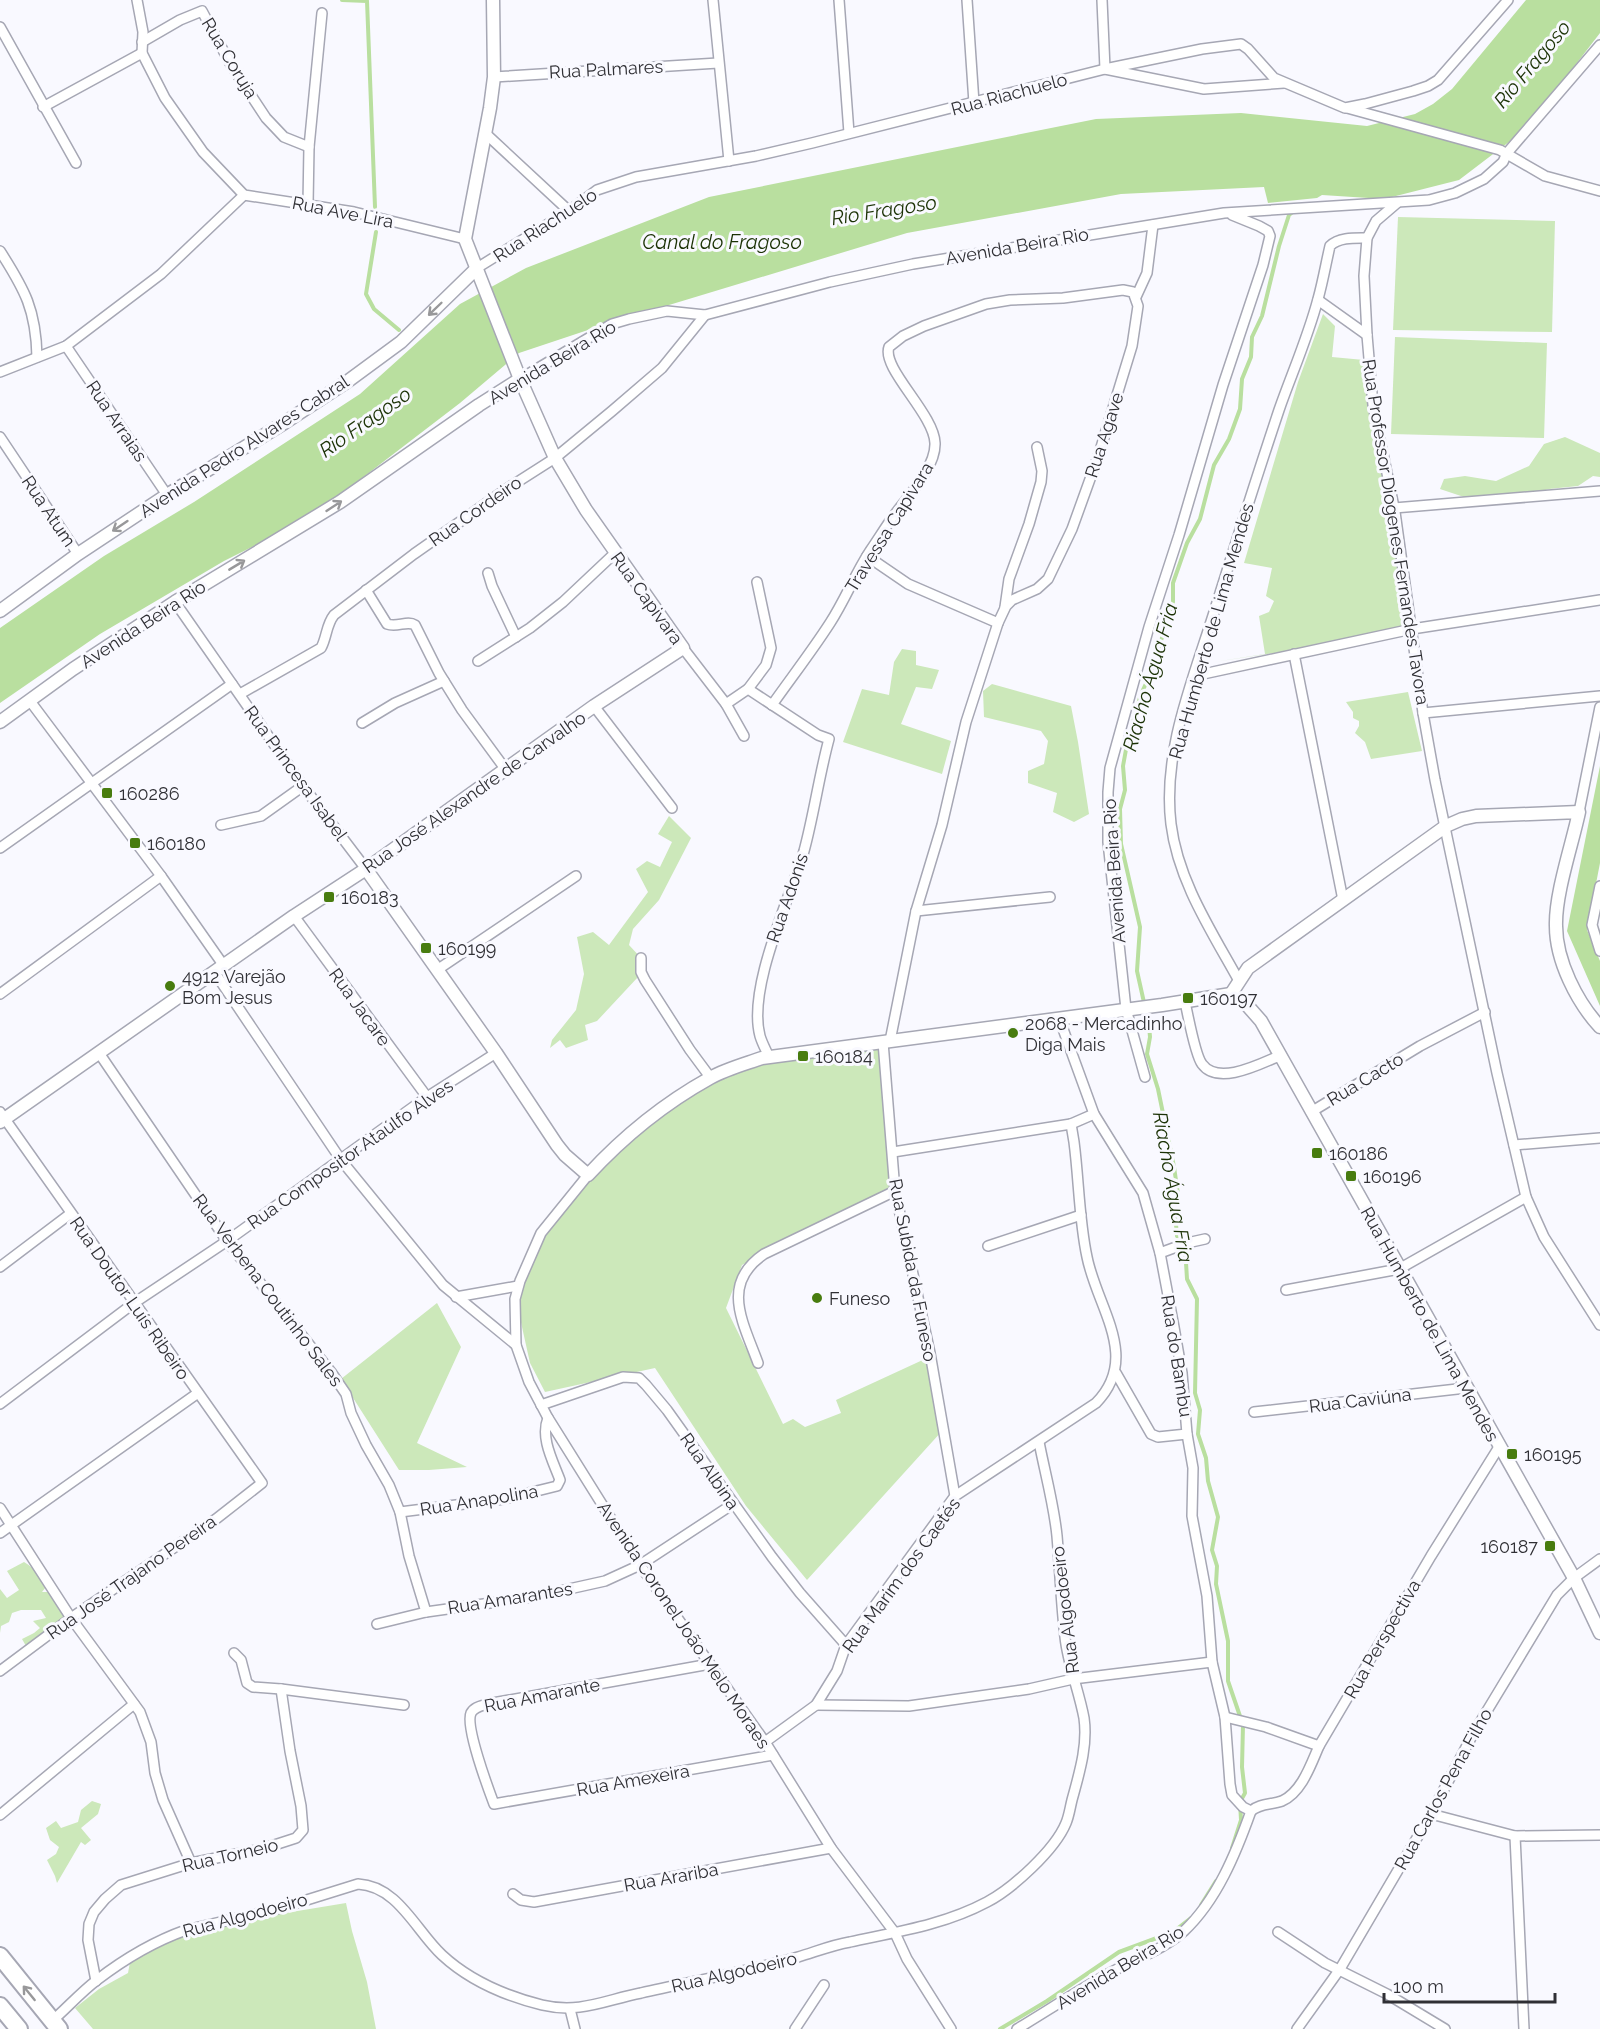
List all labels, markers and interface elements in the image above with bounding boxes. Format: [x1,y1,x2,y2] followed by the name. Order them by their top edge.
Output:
[198,14,262,102] street label: Rua Coruja
[1489,15,1575,113] water label: Rio Fragoso
[548,56,664,82] street label: Rua Palmares
[949,68,1070,120] street label: Rua Riachuelo
[489,184,601,266] street label: Rua Riachuelo
[830,190,938,230] water label: Rio Fragoso
[291,192,395,232] street label: Rua Ave Lira
[944,223,1090,269] street label: Avenida Beira Rio
[642,230,802,254] water label: Canal do Fragoso
[428,302,443,316] one-way arrow
[484,316,620,408] street label: Avenida Beira Rio
[1358,358,1434,706] street label: Rua Professor Diogenes Fernandes Tavora
[136,370,353,522] street label: Avenida Pedro Alvares Cabral
[82,377,152,466] street label: Rua Arraias
[314,382,416,462] water label: Rio Fragoso
[1080,389,1128,480] street label: Rua Agave
[841,458,937,596] street label: Travessa Capivara
[18,471,80,551] street label: Rua Atum
[425,471,526,551] street label: Rua Cordeiro
[325,499,342,511] one-way arrow
[1164,500,1258,761] street label: Rua Humberto de Lima Mendes
[111,520,128,533] one-way arrow
[606,548,688,648] street label: Rua Capivara
[228,559,245,571] one-way arrow
[77,576,210,672] street label: Avenida Beira Rio
[1117,600,1183,754] water label: Riacho Água Fria
[240,701,352,845] street label: Rua Princesa Isabel
[358,706,590,877] street label: Rua José Alexandre de Carvalho
[119,783,180,804] place label: 160286
[100,786,114,800] marker: 160286
[1098,798,1130,944] street label: Avenida Beira Rio
[147,833,206,854] place label: 160180
[128,836,142,850] marker: 160180
[762,850,812,945] street label: Rua Adonis
[341,887,399,908] place label: 160183
[322,890,336,904] marker: 160183
[438,938,496,959] place label: 160199
[419,941,433,955] marker: 160199
[325,964,395,1050] street label: Rua Jacare
[182,966,286,1008] place label: 4912 Varejão Bom Jesus
[163,979,177,993] marker: 4912 Varejão Bom Jesus
[1200,988,1258,1009] place label: 160197
[1181,991,1195,1005] marker: 160197
[1025,1013,1183,1055] place label: 2068 - Mercadinho Diga Mais
[1006,1026,1020,1040] marker: 2068 - Mercadinho Diga Mais
[815,1046,873,1067] place label: 160184
[1323,1048,1407,1110] street label: Rua Cacto
[796,1049,810,1063] marker: 160184
[243,1075,457,1233] street label: Rua Compositor Ataúlfo Alves
[1148,1110,1198,1264] water label: Riacho Água Fria
[1329,1143,1388,1164] place label: 160186
[1310,1146,1324,1160] marker: 160186
[1363,1166,1422,1187] place label: 160196
[1344,1169,1358,1183] marker: 160196
[885,1177,941,1363] street label: Rua Subida da Funeso
[189,1190,347,1391] street label: Rua Verbena Coutinho Sales
[1357,1203,1504,1445] street label: Rua Humberto de Lima Mendes
[66,1212,194,1384] street label: Rua Doutor Luís Ribeiro
[829,1288,890,1309] place label: Funeso
[810,1291,824,1305] marker: Funeso
[1157,1293,1197,1419] street label: Rua do Bambu
[1308,1383,1412,1417] street label: Rua Caviúna
[676,1429,744,1513] street label: Rua Albina
[1524,1444,1582,1465] place label: 160195
[1505,1447,1519,1461] marker: 160195
[418,1480,540,1520] street label: Rua Anapolina
[838,1493,964,1657] street label: Rua Marim dos Caetés
[593,1498,775,1753] street label: Avenida Coronel João Melo Moraes
[42,1510,220,1644] street label: Rua José Trajano Pereira
[1480,1536,1538,1557] place label: 160187
[1543,1539,1557,1553] marker: 160187
[1047,1545,1083,1675] street label: Rua Algodoeiro
[1339,1576,1425,1702] street label: Rua Perspectiva
[446,1578,574,1618] street label: Rua Amarantes
[482,1673,602,1717] street label: Rua Amarante
[1390,1704,1496,1873] street label: Rua Carlos Pena Filho
[575,1760,691,1800] street label: Rua Amexeira
[180,1834,280,1876] street label: Rua Torneio
[622,1858,720,1896] street label: Rua Arariba
[180,1888,310,1942] street label: Rua Algodoeiro
[1052,1921,1188,2013] street label: Avenida Beira Rio
[669,1947,799,1997] street label: Rua Algodoeiro
[1384,1966,1555,2004] scale bar
[1393,1976,1444,1997] text: 100 m
[23,1985,36,2001] one-way arrow

